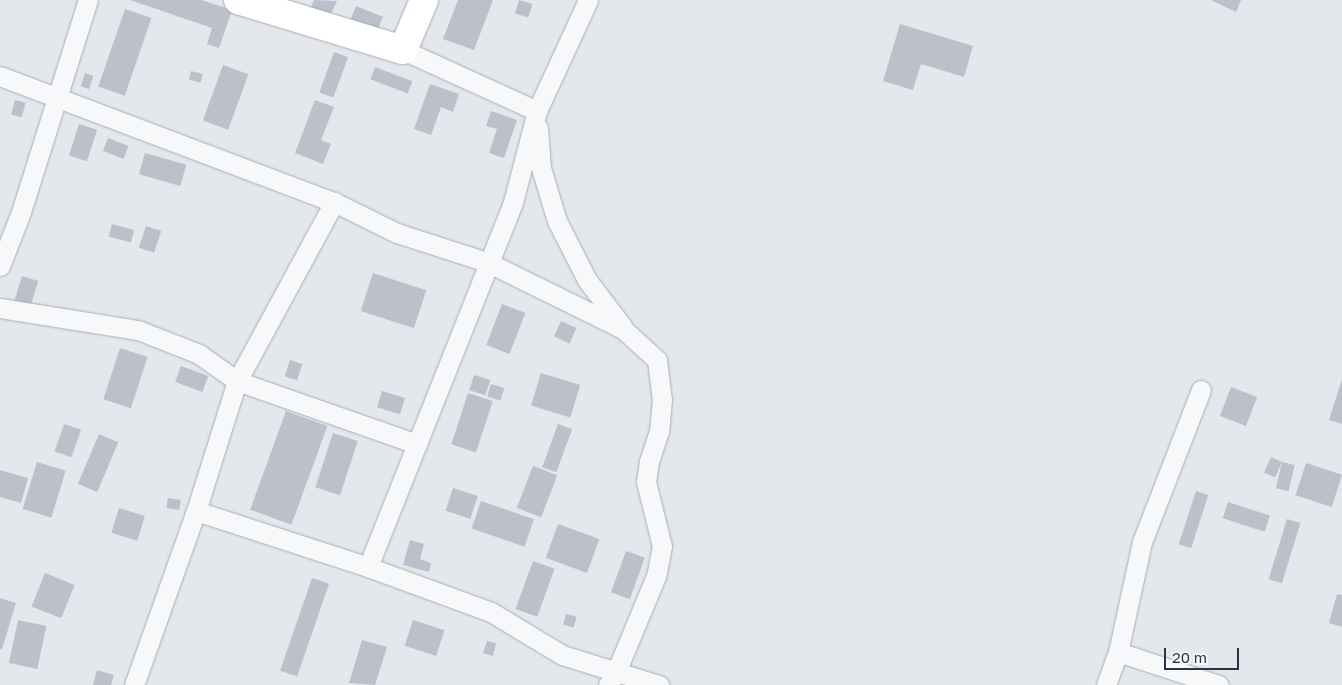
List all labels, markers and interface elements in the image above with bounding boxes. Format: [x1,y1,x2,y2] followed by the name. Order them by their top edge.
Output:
[1167,638,1242,670] scale bar
[1172,648,1207,666] text: 20 m

